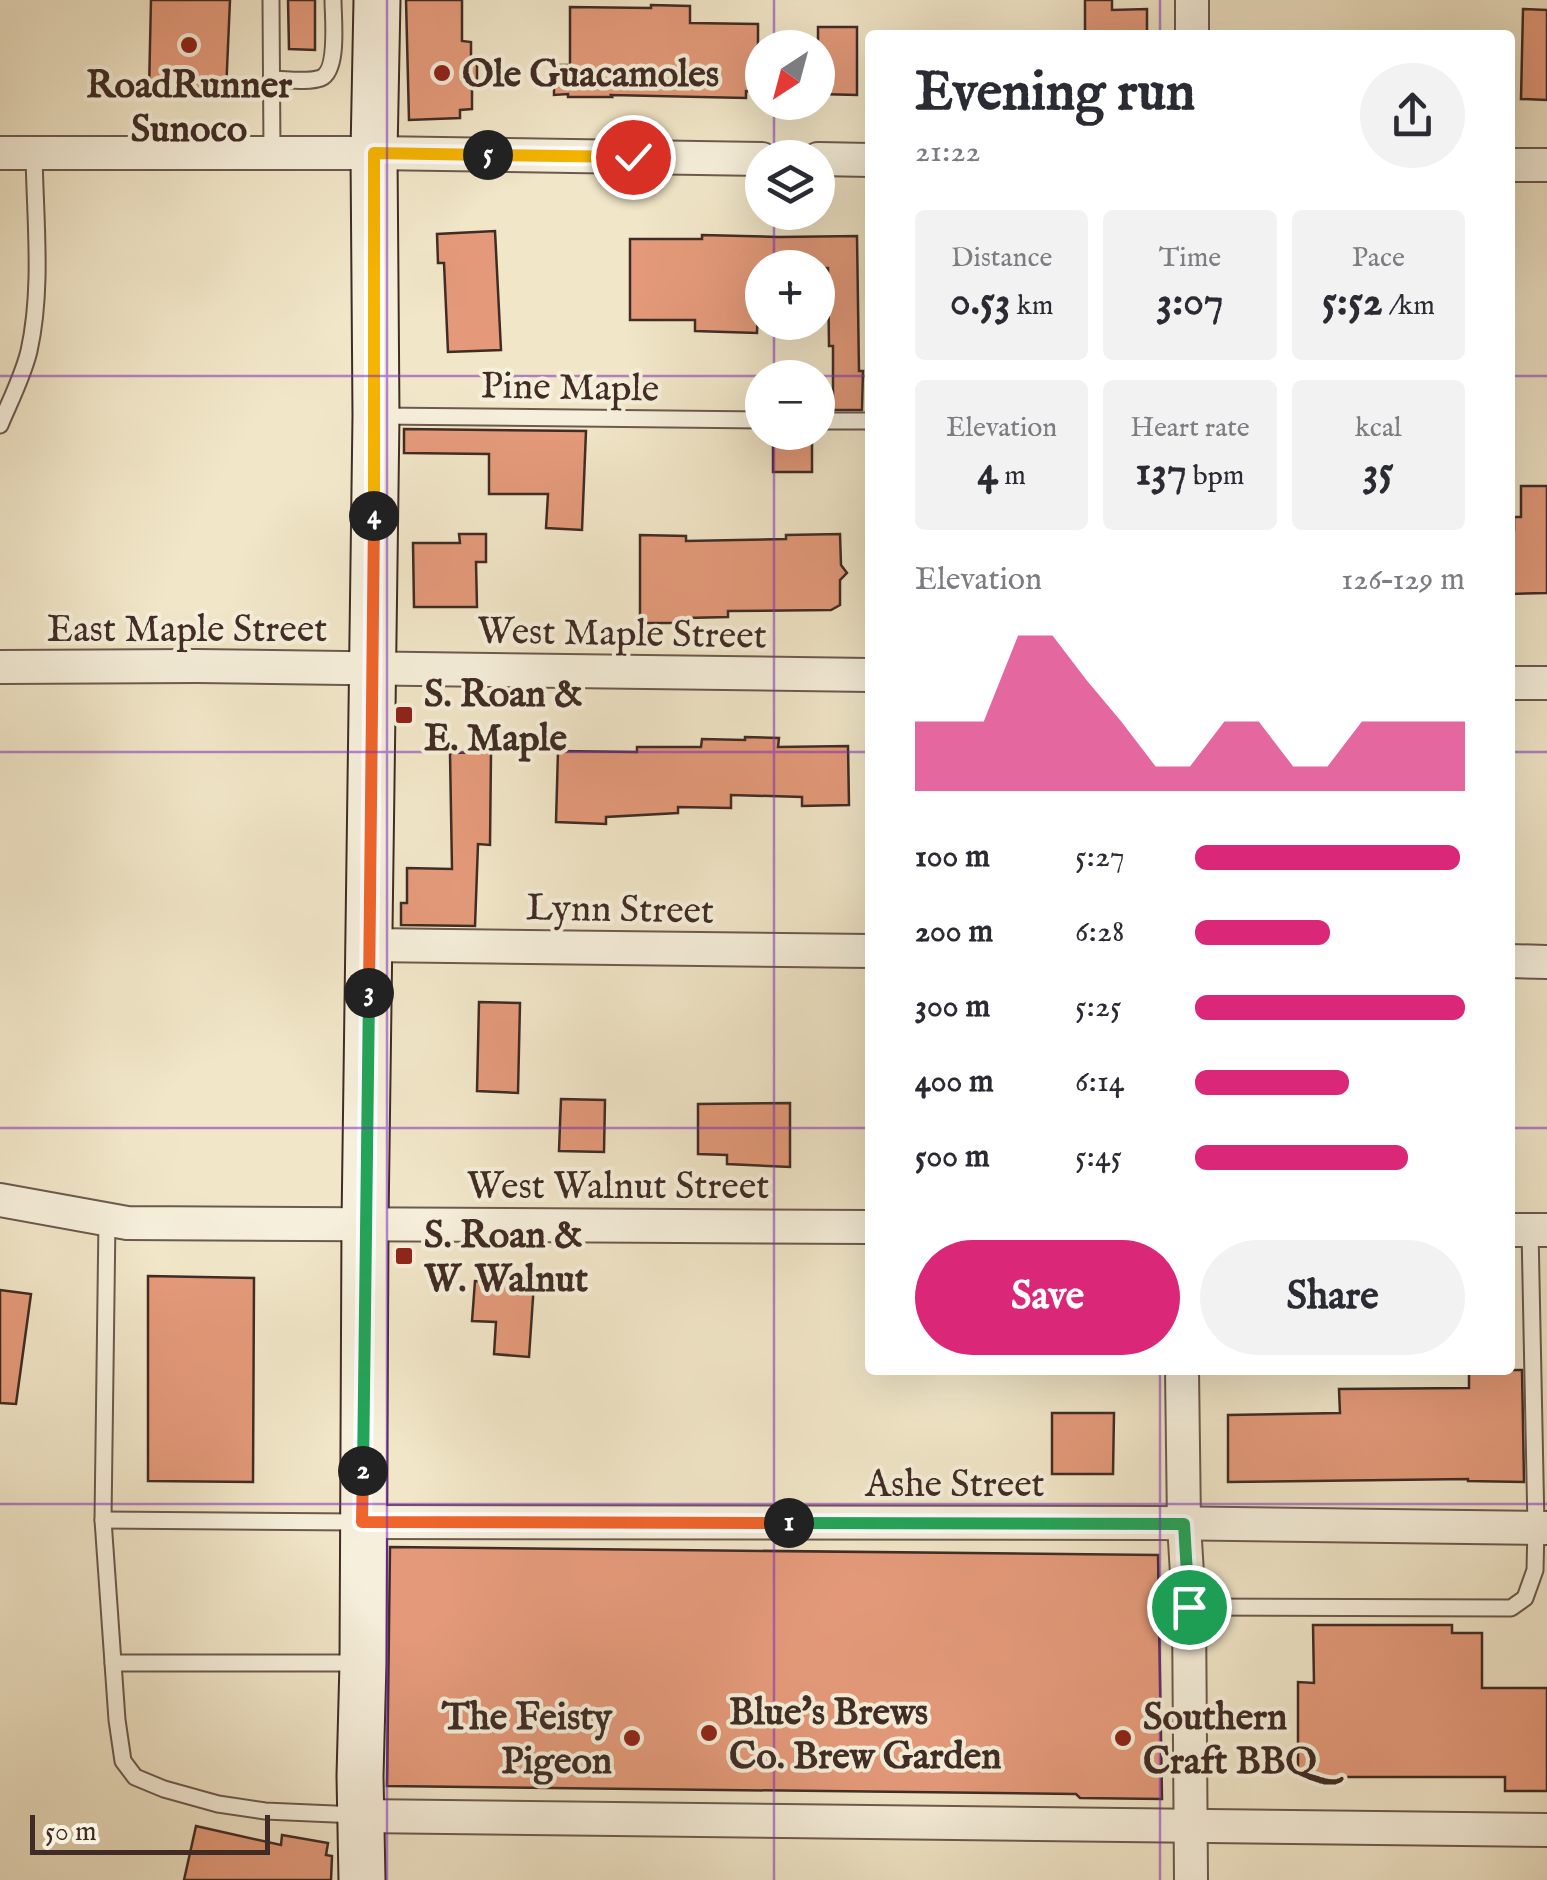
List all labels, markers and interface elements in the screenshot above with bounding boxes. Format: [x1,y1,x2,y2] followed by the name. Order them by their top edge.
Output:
[745,30,835,120] north arrow
[745,30,835,450] map controls
[178,34,200,56] marker: RoadRunner Sunoco
[462,52,719,100] place label: Ole Guacamoles
[915,59,1195,129] text: Evening run
[431,62,453,84] marker: Ole Guacamoles
[86,63,293,155] place label: RoadRunner Sunoco
[1360,63,1465,168] button: share
[591,115,676,200] pin
[463,130,513,180] pin: 5
[606,130,661,185] icon: check
[915,132,980,173] text: 21:22
[483,137,493,172] text: 5
[745,140,835,230] button: layers
[951,241,1052,276] text: Distance
[1159,241,1221,276] text: Time
[1352,241,1405,276] text: Pace
[745,250,835,340] button: +
[950,276,1011,329] text: 0.53
[1156,276,1224,329] text: 3:07
[1322,276,1383,329] text: 5:52
[1011,289,1053,324] text: km
[1383,289,1435,324] text: /km
[745,360,835,450] button: −
[480,363,660,415] street label: Pine Maple
[946,411,1057,446] text: Elevation
[1130,411,1250,446] text: Heart rate
[1355,411,1402,446] text: kcal
[977,446,998,499] text: 4
[1136,446,1187,499] text: 137
[1363,446,1394,499] text: 35
[998,459,1026,494] text: m
[1187,459,1244,494] text: bpm
[349,491,399,541] pin: 4
[367,498,381,533] text: 4
[915,560,1042,601] text: Elevation
[1341,560,1465,601] text: 126–129 m
[47,607,327,655] street label: East Maple Street
[477,608,767,662] street label: West Maple Street
[424,672,583,764] place label: S. Roan & E. Maple
[393,704,415,726] marker: S. Roan & E. Maple
[915,837,990,878] text: 100 m
[1075,837,1125,878] text: 5:27
[525,885,714,937] street label: Lynn Street
[915,912,993,953] text: 200 m
[1075,912,1125,953] text: 6:28
[344,968,394,1018] pin: 3
[364,975,374,1010] text: 3
[915,987,990,1028] text: 300 m
[1075,987,1122,1028] text: 5:25
[915,1062,994,1103] text: 400 m
[1075,1062,1125,1103] text: 6:14
[915,1137,990,1178] text: 500 m
[1075,1137,1122,1178] text: 5:45
[467,1164,769,1212] street label: West Walnut Street
[424,1213,588,1305] place label: S. Roan & W. Walnut
[915,1240,1180,1355] button: Save
[1200,1240,1465,1355] button: Share
[393,1245,415,1267] marker: S. Roan & W. Walnut
[338,1446,388,1496] pin: 2
[356,1453,370,1488] text: 2
[864,1462,1045,1510] street label: Ashe Street
[764,1498,814,1548] pin: 1
[784,1505,794,1540] text: 1
[1147,1565,1232,1650] pin
[1162,1580,1217,1635] icon: arrive
[729,1690,1001,1782] place label: Blue's Brews Co. Brew Garden
[441,1695,613,1787] place label: The Feisty Pigeon
[1143,1695,1344,1787] place label: Southern Craft BBQ
[698,1722,720,1744] marker: Blue's Brews Co. Brew Garden
[621,1727,643,1749] marker: The Feisty Pigeon
[1112,1727,1134,1749] marker: Southern Craft BBQ
[30,1810,270,1854] scale bar
[45,1815,97,1850] text: 50 m

